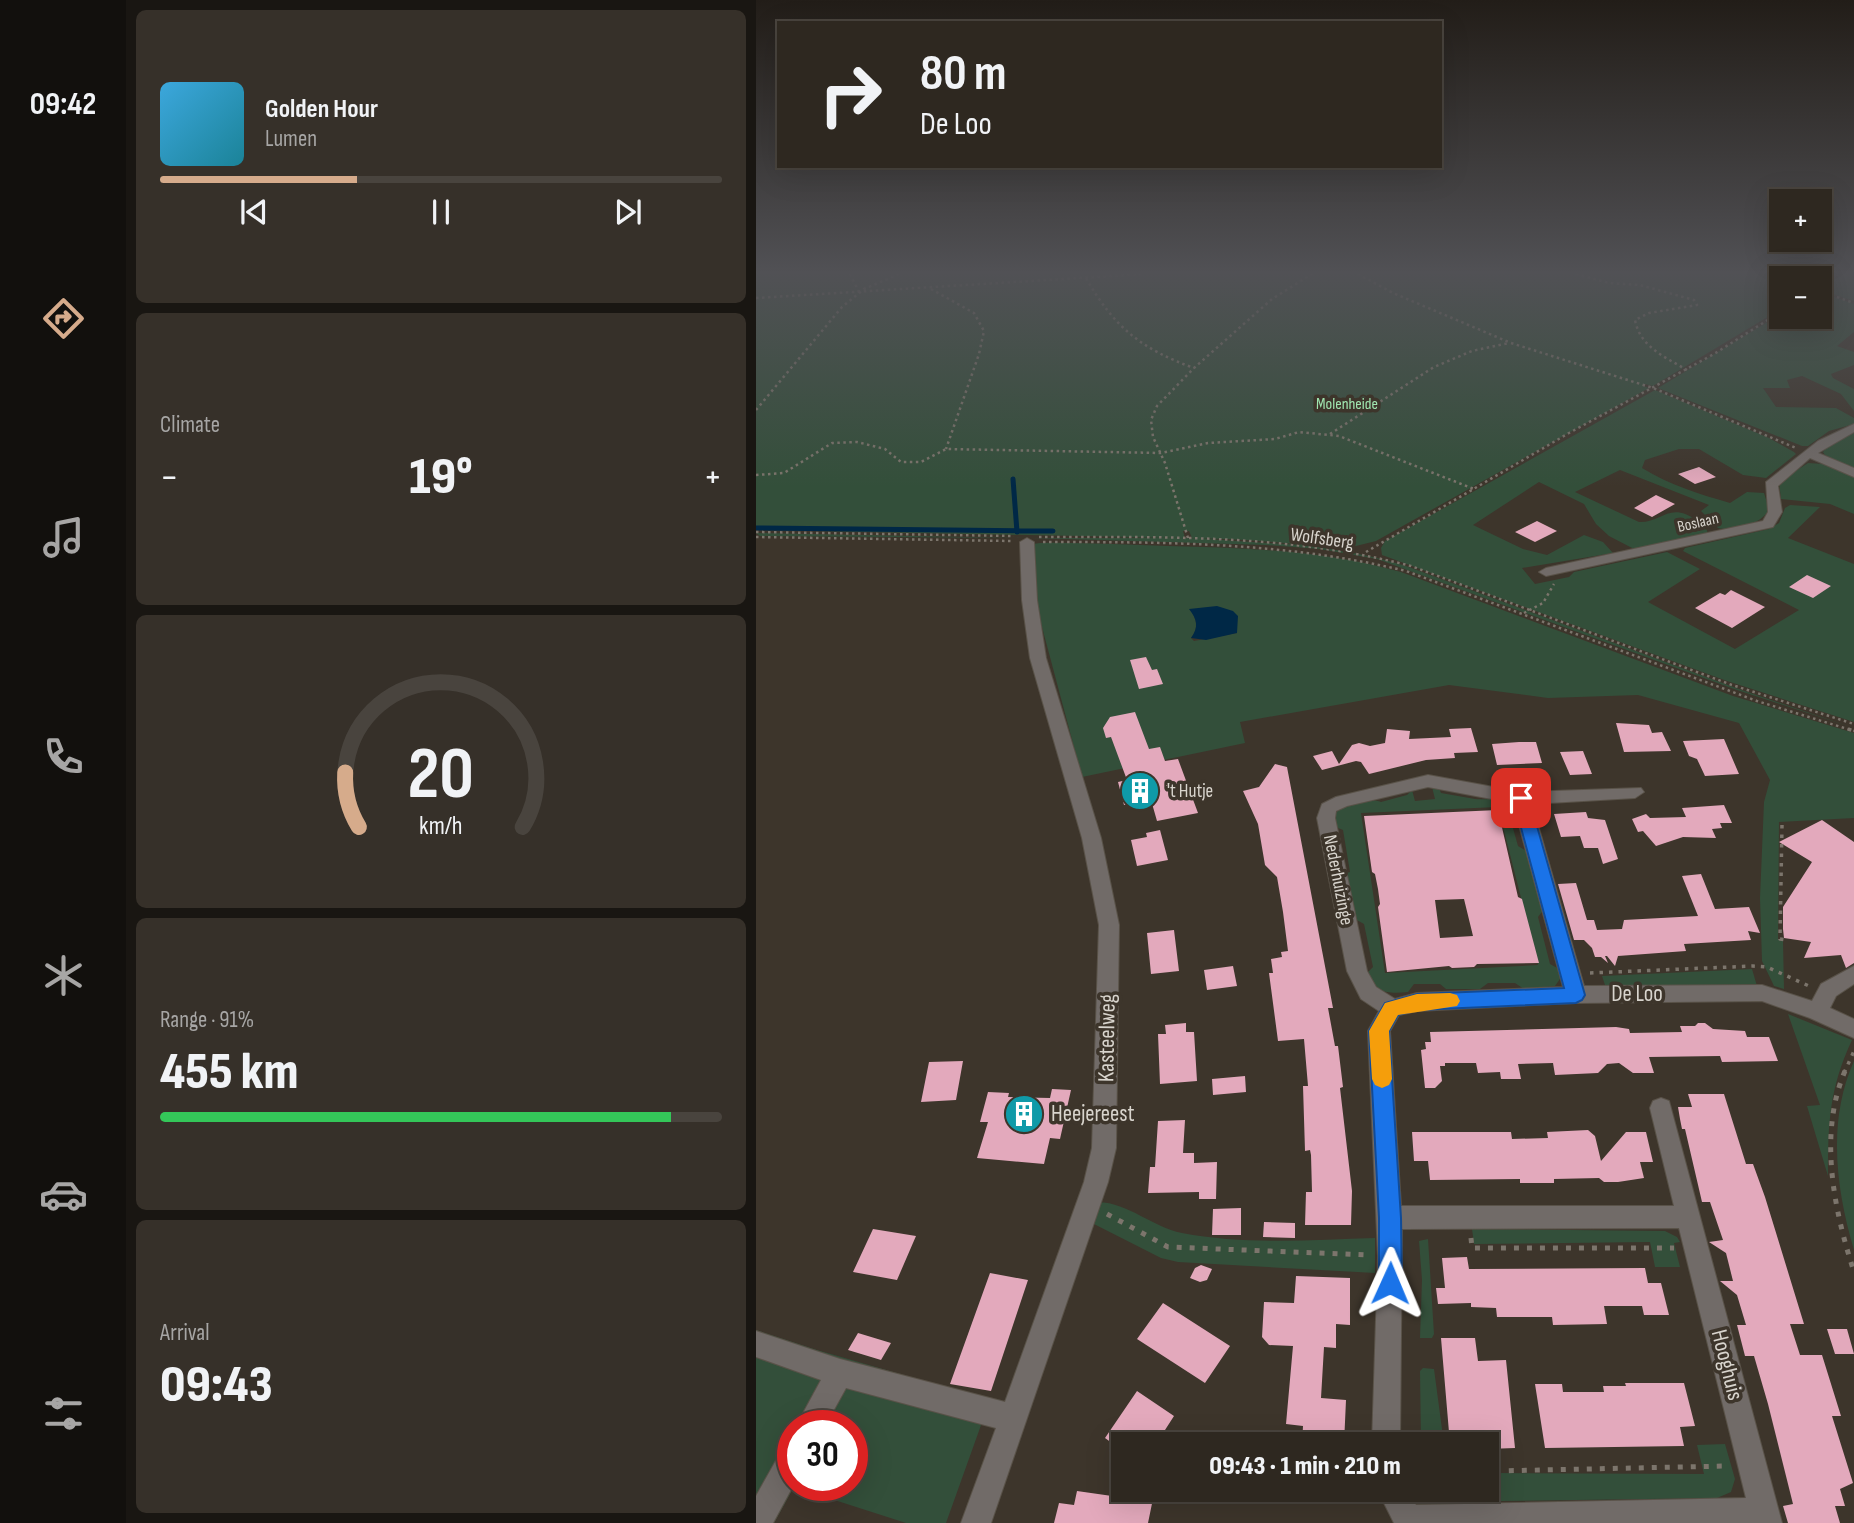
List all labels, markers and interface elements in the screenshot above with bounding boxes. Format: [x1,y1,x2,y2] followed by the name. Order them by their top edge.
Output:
[920,45,1007,104] text: 80 m
[805,49,896,140] icon: right
[30,85,96,124] text: 09:42
[265,94,378,125] text: Golden Hour
[920,105,992,144] text: De Loo
[265,125,317,153] text: Lumen
[1769,189,1832,329] map controls
[1769,189,1832,252] button: +
[235,193,273,231] icon: previous
[422,193,460,231] icon: pause
[609,193,647,231] icon: next
[1769,266,1832,329] button: −
[39,294,88,343] icon: directions
[1316,395,1378,414] park label: Molenheide
[160,411,220,439] text: Climate
[409,446,473,509] text: 19°
[160,455,179,500] text: −
[703,455,722,500] text: +
[1676,509,1720,537] street label: Boslaan
[39,513,88,562] icon: music
[1289,523,1356,555] street label: Wolfsberg
[39,732,88,781] icon: phone
[408,732,474,820] text: 20
[1491,768,1551,828] pin
[1119,770,1161,812] building icon: 't Hutje
[1502,779,1540,817] icon: arrive
[1167,780,1213,803] place label: 't Hutje
[419,811,463,842] text: km/h
[1318,833,1358,927] street label: Nederhuizinge
[39,951,88,1000] icon: climate
[1611,980,1663,1008] street label: De Loo
[1092,994,1122,1082] street label: Kasteelweg
[160,1006,254,1034] text: Range · 91%
[160,1041,299,1104] text: 455 km
[1003,1093,1045,1135] building icon: Heejereest
[1051,1100,1135,1128] place label: Heejereest
[39,1170,88,1219] icon: car
[1353,1246,1427,1320] position arrow
[160,1319,209,1347] text: Arrival
[1705,1327,1749,1403] street label: Hooghuis
[160,1354,273,1417] text: 09:43
[39,1389,88,1438] icon: filters
[777,1410,868,1501] speed limit sign: 30
[1209,1451,1401,1482] text: 09:43 · 1 min · 210 m

